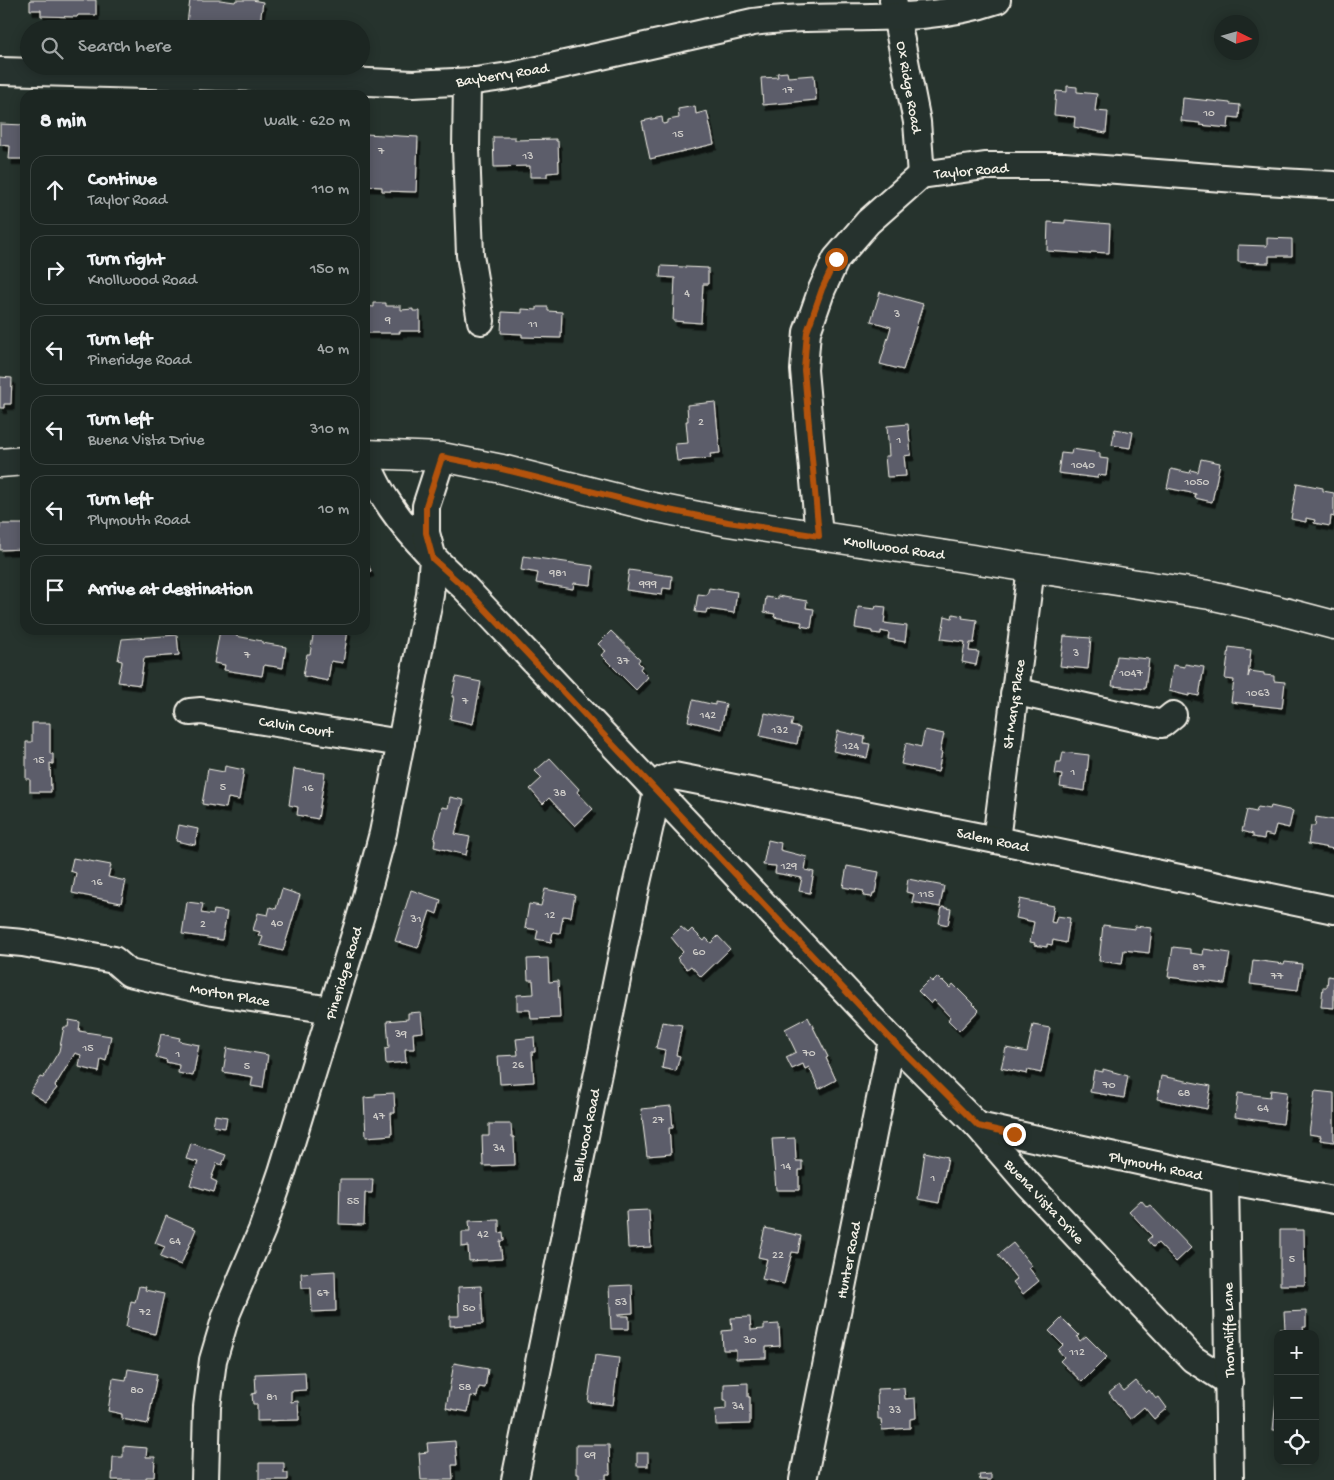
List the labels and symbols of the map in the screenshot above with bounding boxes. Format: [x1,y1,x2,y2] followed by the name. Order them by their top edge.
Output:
[1214,15,1259,60] north arrow
[891,40,925,136] street label: Ox Ridge Road
[454,60,551,92] street label: Bayberry Road
[781,84,794,98] house number: 17
[1202,107,1215,121] house number: 10
[671,128,684,142] house number: 15
[377,145,385,159] house number: 7
[521,150,534,164] house number: 13
[932,160,1010,184] street label: Taylor Road
[825,248,848,271] route start
[684,287,690,301] house number: 4
[893,308,900,322] house number: 3
[384,314,391,328] house number: 9
[527,318,538,332] house number: 11
[698,416,704,430] house number: 2
[896,434,902,448] house number: 1
[1070,459,1095,473] house number: 1040
[1184,476,1210,490] house number: 1050
[842,533,947,565] street label: Knollwood Road
[548,567,567,581] house number: 981
[638,578,657,592] house number: 999
[1072,647,1079,661] house number: 3
[243,649,251,663] house number: 7
[616,655,630,669] house number: 37
[1000,658,1030,750] street label: St Marys Place
[1118,667,1144,681] house number: 1047
[1245,687,1270,701] house number: 1063
[461,695,469,709] house number: 7
[699,709,716,723] house number: 142
[257,713,336,743] street label: Calvin Court
[771,724,789,738] house number: 132
[842,740,860,754] house number: 124
[32,754,45,768] house number: 15
[1070,766,1076,780] house number: 1
[220,781,226,795] house number: 5
[302,782,314,796] house number: 16
[553,787,567,801] house number: 38
[955,825,1031,858] street label: Salem Road
[780,860,797,874] house number: 129
[91,876,103,890] house number: 16
[917,888,934,902] house number: 115
[544,909,555,923] house number: 12
[409,913,422,927] house number: 31
[271,917,283,931] house number: 40
[200,918,206,932] house number: 2
[322,924,368,1023] street label: Pineridge Road
[693,946,706,960] house number: 60
[1193,961,1206,975] house number: 87
[1270,970,1284,984] house number: 77
[188,980,271,1012] street label: Morton Place
[394,1028,407,1042] house number: 39
[81,1042,94,1056] house number: 15
[801,1047,816,1061] house number: 70
[175,1048,181,1062] house number: 1
[512,1059,525,1073] house number: 26
[244,1060,250,1074] house number: 5
[1101,1079,1116,1093] house number: 70
[568,1086,606,1184] street label: Bellwood Road
[1178,1087,1191,1101] house number: 68
[1257,1102,1269,1116] house number: 64
[373,1110,386,1124] house number: 47
[652,1114,665,1128] house number: 27
[1003,1123,1026,1146] route end
[492,1142,505,1156] house number: 34
[1106,1148,1205,1186] street label: Plymouth Road
[999,1156,1088,1249] street label: Buena Vista Drive
[780,1160,792,1174] house number: 14
[930,1172,936,1186] house number: 1
[347,1195,359,1209] house number: 55
[834,1219,866,1300] street label: Hunter Road
[477,1228,489,1242] house number: 42
[169,1235,181,1249] house number: 64
[772,1249,784,1263] house number: 22
[1289,1253,1295,1267] house number: 5
[1220,1282,1240,1379] street label: Thorncliffe Lane
[317,1287,330,1301] house number: 67
[615,1296,627,1310] house number: 53
[462,1302,476,1316] house number: 50
[138,1306,151,1320] house number: 72
[742,1334,757,1348] house number: 30
[1068,1346,1085,1360] house number: 112
[459,1381,472,1395] house number: 58
[130,1384,144,1398] house number: 80
[266,1391,278,1405] house number: 81
[731,1400,744,1414] house number: 34
[888,1404,901,1418] house number: 33
[584,1449,596,1463] house number: 69

